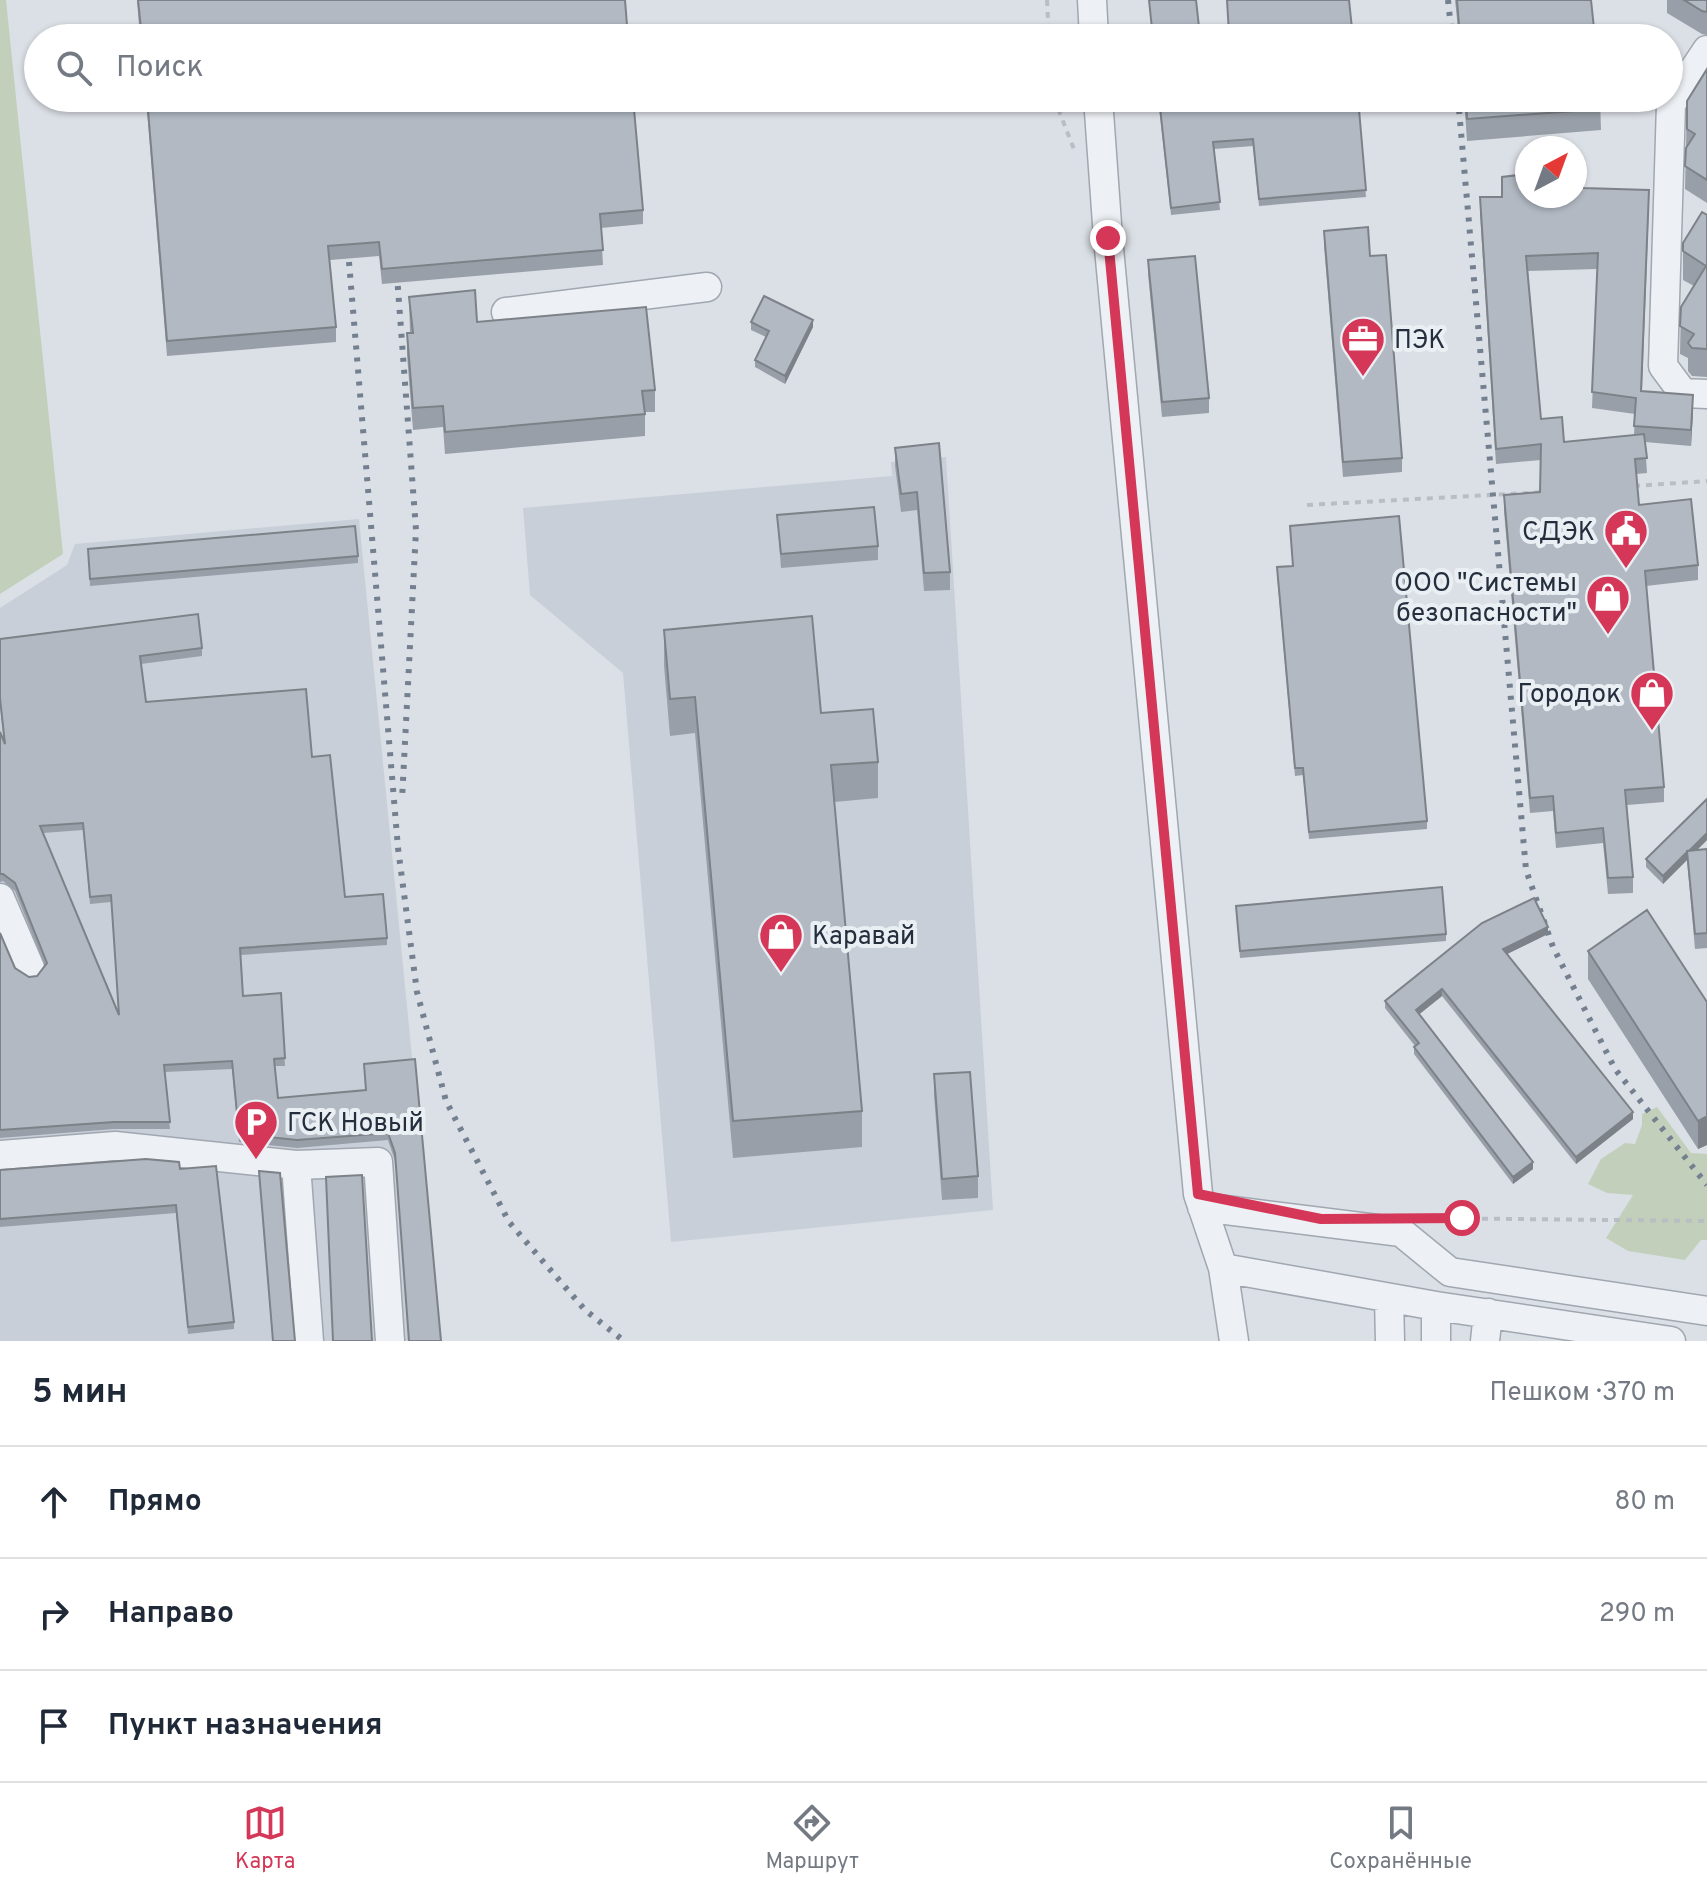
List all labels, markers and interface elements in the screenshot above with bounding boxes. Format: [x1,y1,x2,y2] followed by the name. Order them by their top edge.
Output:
[24,24,1683,112] search box
[52,46,96,90] icon: search
[116,50,204,87] text: Поиск
[1515,136,1587,208] north arrow
[1090,220,1126,256] route end
[1339,315,1387,378] office icon: ПЭК
[1394,325,1445,358] place label: ПЭК
[1602,507,1650,570] public building icon: СДЭК
[1522,517,1595,550] place label: СДЭК
[1394,568,1577,631] place label: ООО "Системы безопасности"
[1584,573,1632,636] shop icon: ООО "Системы безопасности"
[1628,669,1676,732] shop icon: Городок
[1518,679,1621,712] place label: Городок
[757,911,805,974] shop icon: Каравай
[812,921,915,954] place label: Каравай
[232,1098,280,1161] parking icon: ГСК Новый
[287,1108,424,1141] place label: ГСК Новый
[1444,1200,1480,1236] route start
[32,1372,128,1415] text: 5 мин
[1490,1377,1675,1410] text: Пешком · 370 m
[32,1480,76,1524] icon: ahead
[108,1484,202,1521] text: Прямо
[1615,1486,1675,1519] text: 80 m
[32,1592,76,1636] icon: right
[108,1596,234,1633] text: Направо
[1599,1598,1675,1631] text: 290 m
[32,1704,76,1748] icon: arrive
[108,1708,382,1745] text: Пункт назначения
[235,1801,295,1876] tab: Карта
[765,1801,859,1876] tab: Маршрут
[1329,1801,1472,1876] tab: Сохранённые

